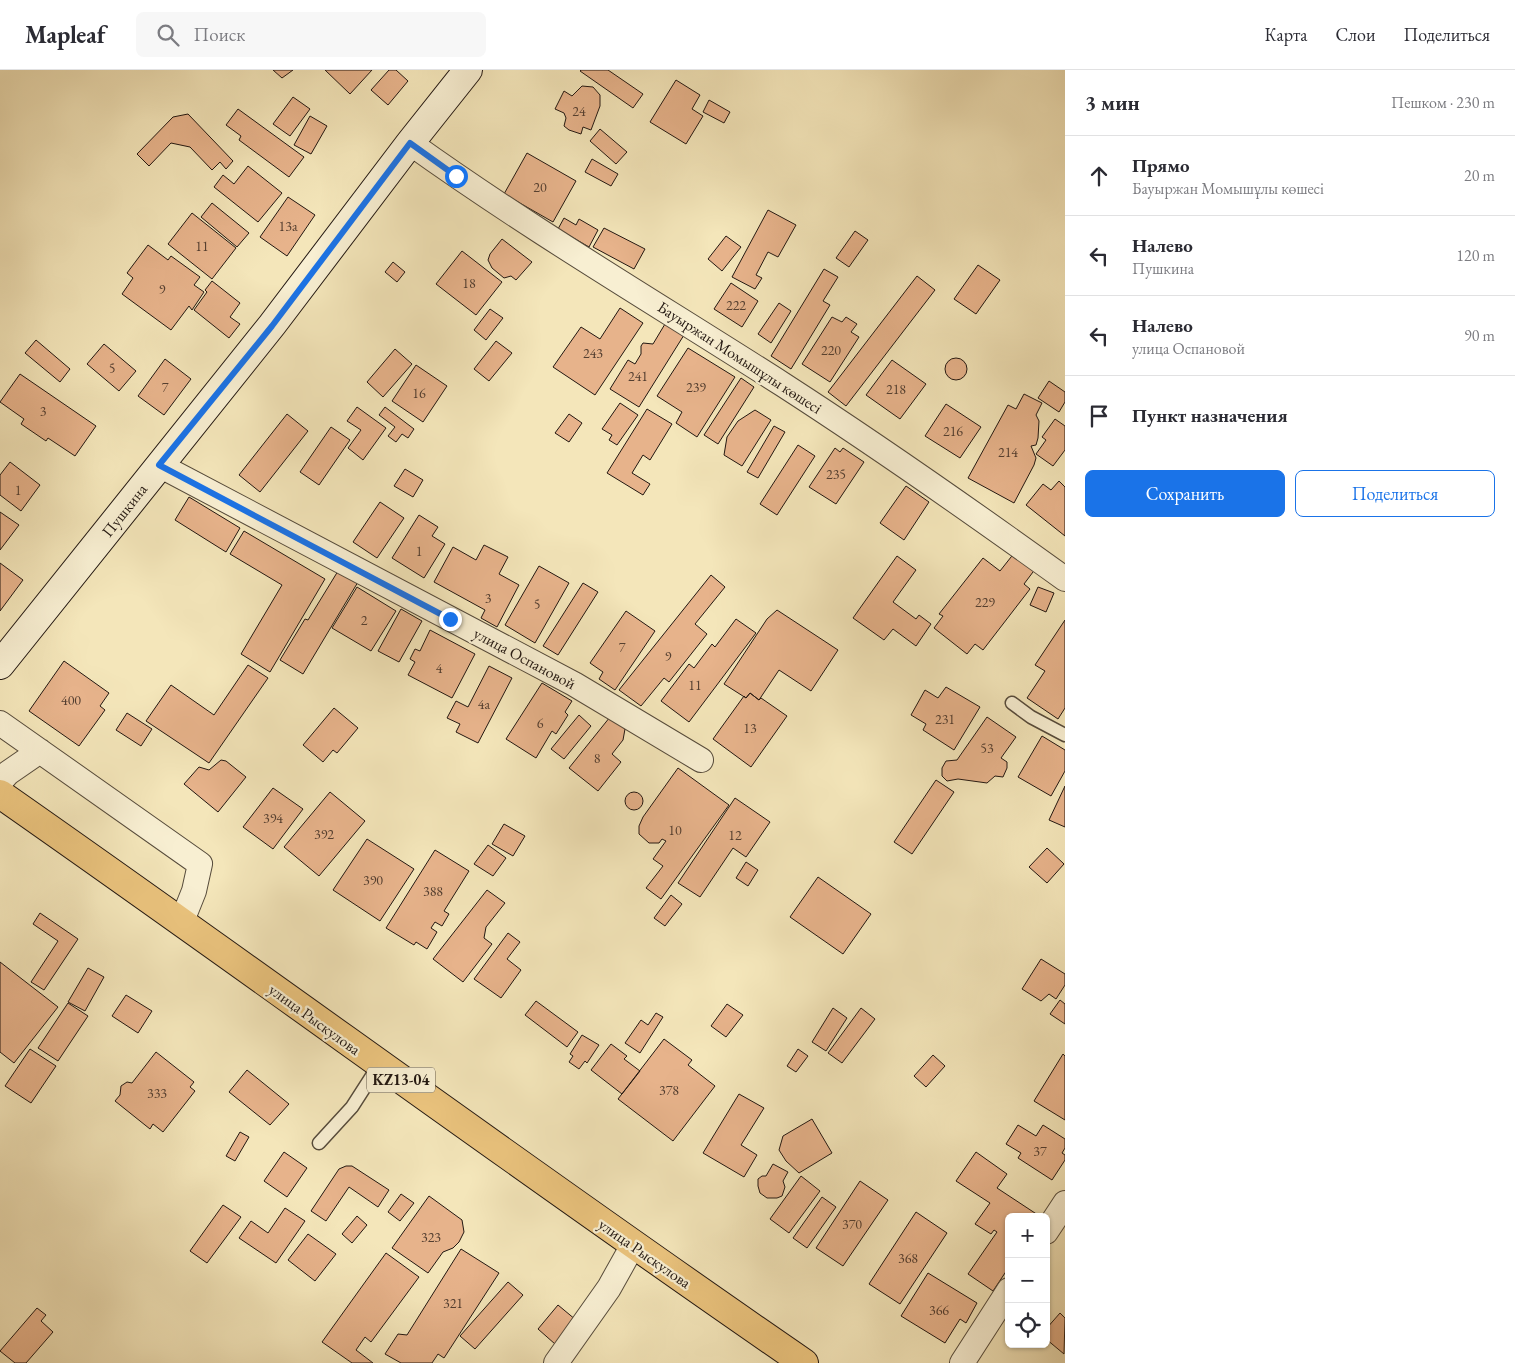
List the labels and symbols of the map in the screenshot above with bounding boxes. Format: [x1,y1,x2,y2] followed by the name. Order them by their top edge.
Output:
[572,102,586,120] house number: 24
[445,165,468,188] route start
[533,178,547,196] house number: 20
[278,217,298,235] house number: 13а
[195,237,209,255] house number: 11
[462,274,476,292] house number: 18
[159,280,166,298] house number: 9
[653,296,826,419] street label: Бауыржан Момышұлы көшесі
[726,296,746,314] house number: 222
[821,341,841,359] house number: 220
[583,344,603,362] house number: 243
[109,359,115,377] house number: 5
[628,367,648,385] house number: 241
[162,378,169,396] house number: 7
[686,378,706,396] house number: 239
[886,380,906,398] house number: 218
[412,384,426,402] house number: 16
[40,402,47,420] house number: 3
[943,422,963,440] house number: 216
[998,443,1018,461] house number: 214
[826,465,846,483] house number: 235
[97,479,152,541] street label: Пушкина
[15,481,21,499] house number: 1
[416,542,422,560] house number: 1
[485,589,492,607] house number: 3
[975,593,995,611] house number: 229
[534,595,540,613] house number: 5
[439,608,462,631] route end
[361,611,368,629] house number: 2
[470,623,580,694] street label: улица Оспановой
[619,638,626,656] house number: 7
[665,647,672,665] house number: 9
[436,659,443,677] house number: 4
[688,676,702,694] house number: 11
[61,691,81,709] house number: 400
[478,695,491,713] house number: 4а
[935,710,955,728] house number: 231
[537,714,544,732] house number: 6
[743,719,757,737] house number: 13
[980,739,994,757] house number: 53
[594,749,601,767] house number: 8
[263,809,283,827] house number: 394
[668,821,682,839] house number: 10
[314,825,334,843] house number: 392
[728,826,742,844] house number: 12
[363,871,383,889] house number: 390
[423,882,443,900] house number: 388
[265,979,365,1060] street label: улица Рыскулова
[367,1068,435,1092] road number: KZ13-04
[659,1081,679,1099] house number: 378
[147,1084,167,1102] house number: 333
[1033,1142,1047,1160] house number: 37
[594,1214,696,1293] street label: улица Рыскулова
[842,1215,862,1233] house number: 370
[421,1228,441,1246] house number: 323
[898,1249,918,1267] house number: 368
[443,1294,463,1312] house number: 321
[929,1301,949,1319] house number: 366

